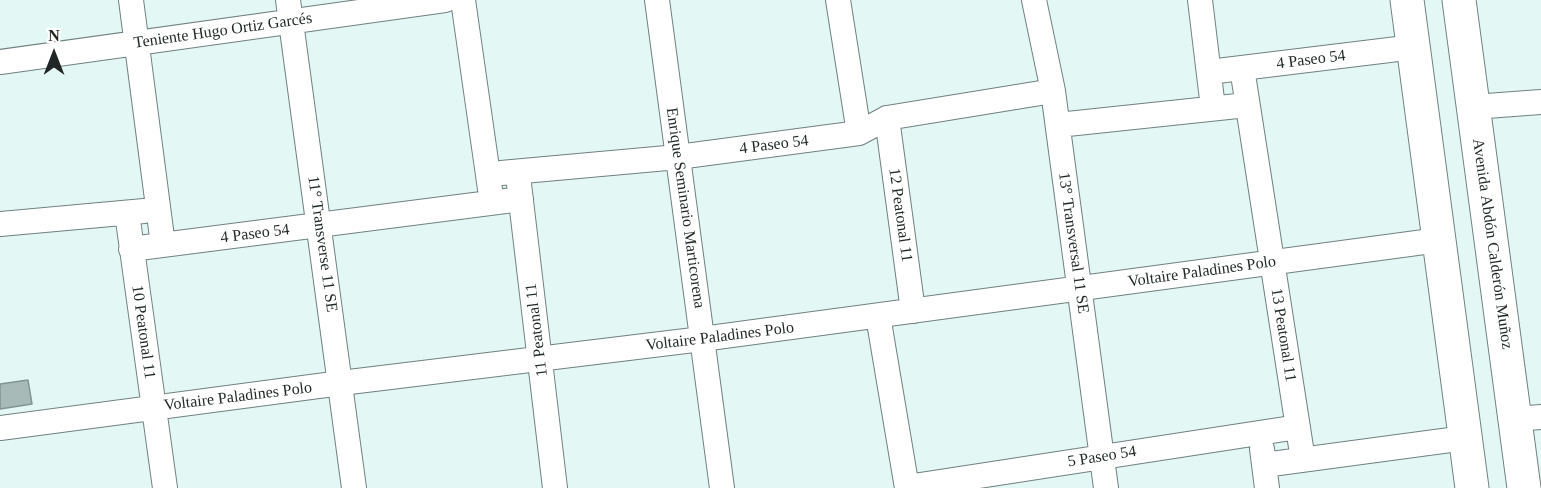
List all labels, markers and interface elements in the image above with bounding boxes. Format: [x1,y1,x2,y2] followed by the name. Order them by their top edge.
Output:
[133,9,313,53] street label: Teniente Hugo Ortiz Garcés
[24,24,84,84] north arrow
[48,27,60,44] text: N
[1275,46,1347,74] street label: 4 Paseo 54
[661,106,709,310] street label: Enrique Seminario Marticorena
[738,131,810,159] street label: 4 Paseo 54
[1468,137,1516,351] street label: Avenida Abdón Calderón Muñoz
[884,167,916,263] street label: 12 Peatonal 11
[1054,171,1092,315] street label: 13° Transversal 11 SE
[303,175,341,313] street label: 11° Transverse 11 SE
[219,220,291,248] street label: 4 Paseo 54
[1127,252,1277,292] street label: Voltaire Paladines Polo
[522,282,552,378] street label: 11 Peatonal 11
[127,284,159,380] street label: 10 Peatonal 11
[1266,287,1300,383] street label: 13 Peatonal 11
[645,318,795,356] street label: Voltaire Paladines Polo
[163,378,313,416] street label: Voltaire Paladines Polo
[1066,442,1138,472] street label: 5 Paseo 54

